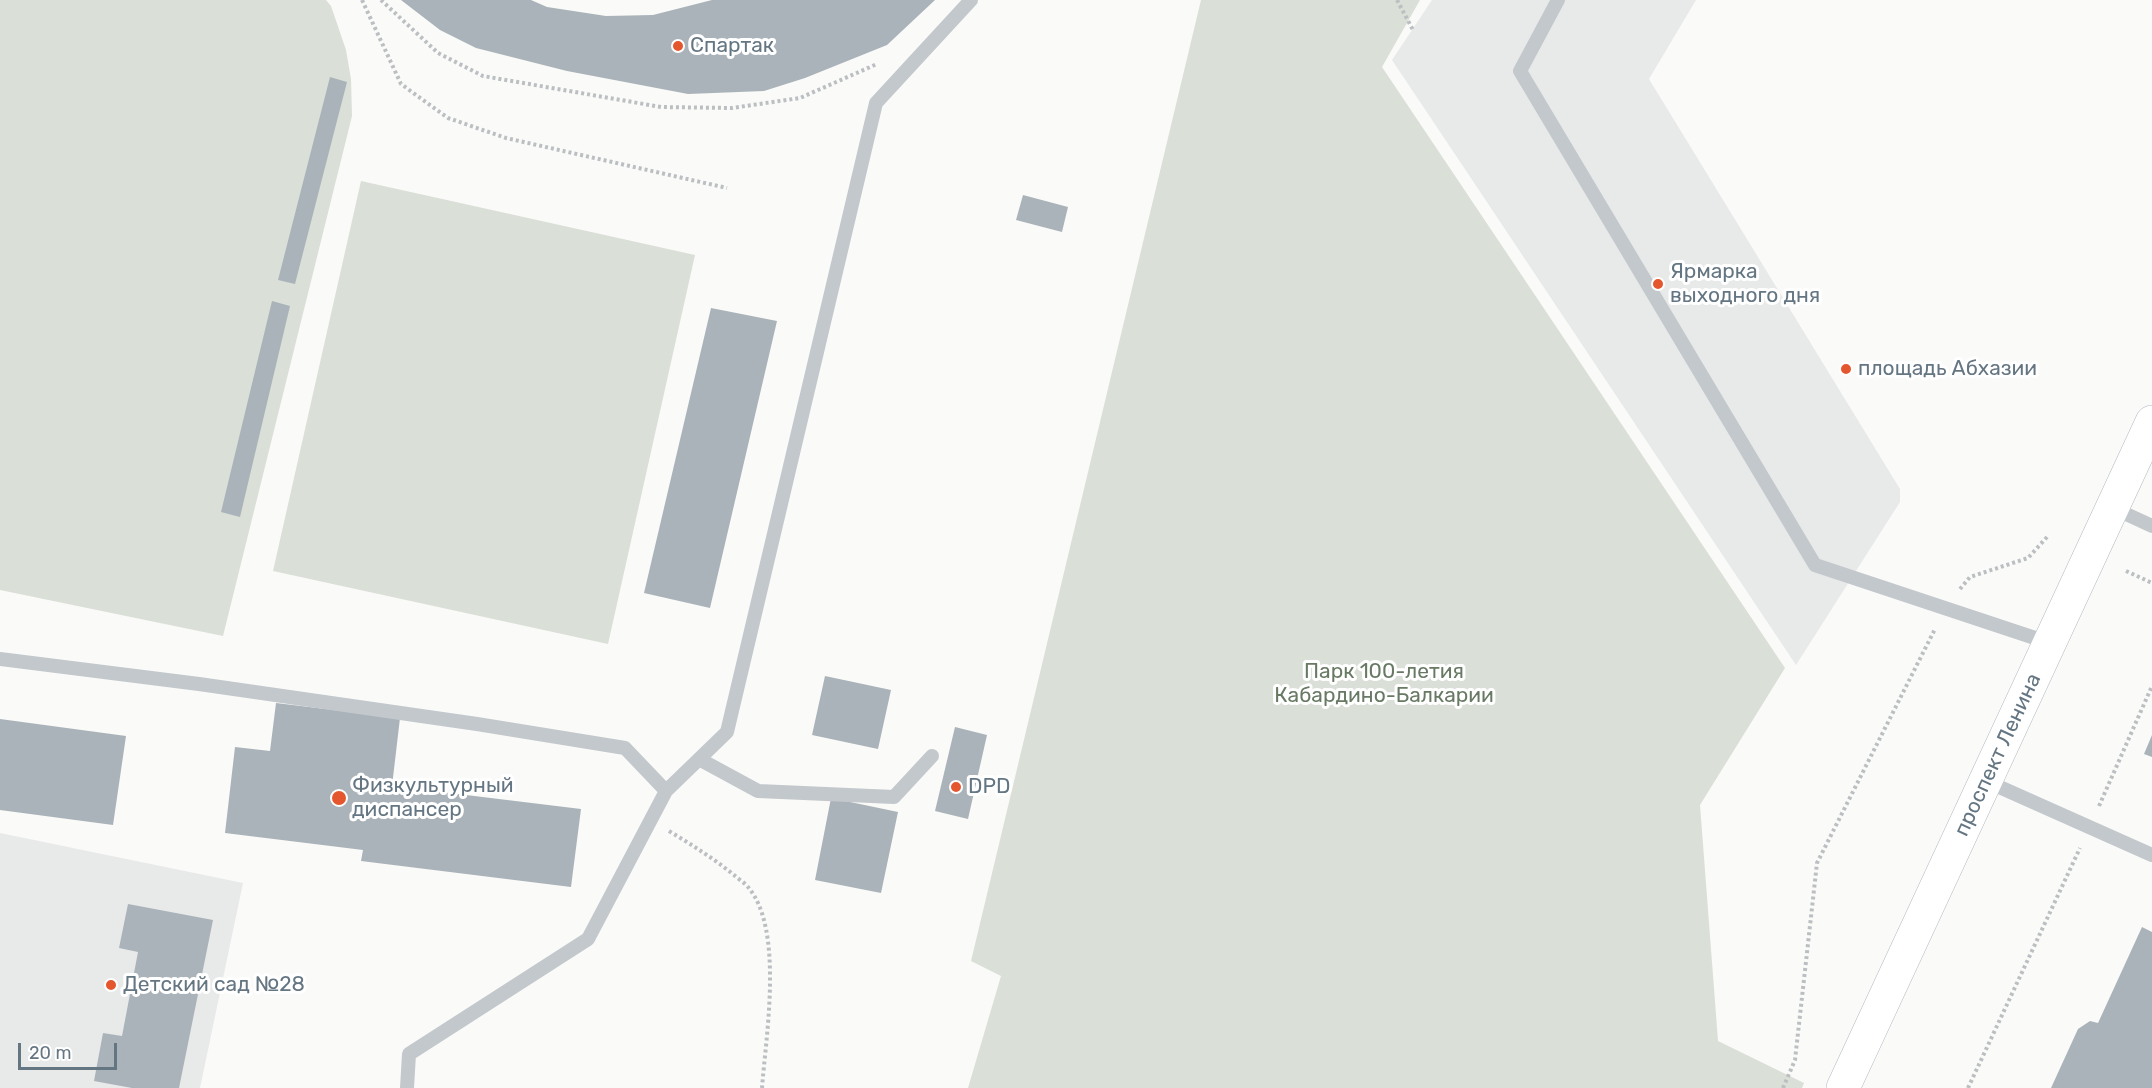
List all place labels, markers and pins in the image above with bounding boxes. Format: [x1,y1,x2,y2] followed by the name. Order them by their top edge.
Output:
[690,33,774,59] place label: Спартак
[671,39,685,53] marker: Спартак
[1670,259,1820,309] place label: Ярмарка выходного дня
[1651,277,1665,291] marker: Ярмарка выходного дня
[1858,356,2037,382] place label: площадь Абхазии
[1839,362,1853,376] marker: площадь Абхазии
[352,773,514,823] place label: Физкультурный диспансер
[968,774,1010,800] place label: DPD
[949,780,963,794] marker: DPD
[330,789,348,807] marker: Физкультурный диспансер
[123,972,305,998] place label: Детский сад №28
[104,978,118,992] marker: Детский сад №28

